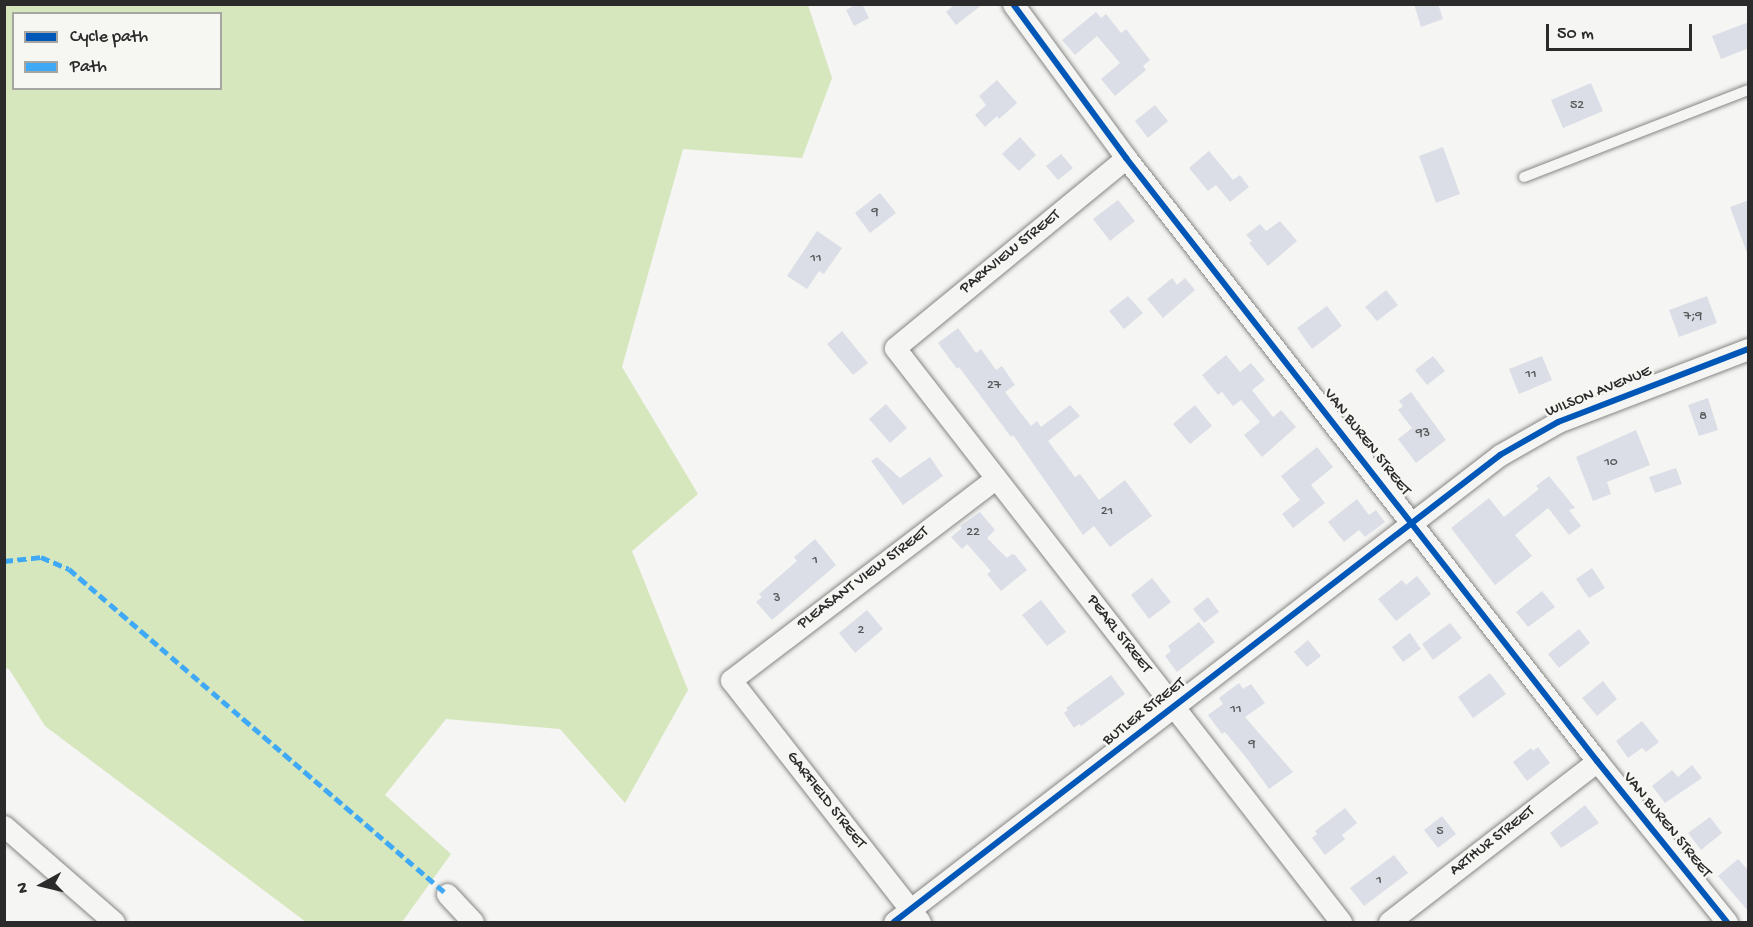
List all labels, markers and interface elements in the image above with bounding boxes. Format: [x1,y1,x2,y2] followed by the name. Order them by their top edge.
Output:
[12,12,222,90] legend
[1549,12,1694,50] scale bar
[1557,24,1594,45] text: 50 m
[70,27,148,48] text: Cycle path
[70,57,107,78] text: Path
[1570,98,1584,114] house number: 52
[871,205,879,221] house number: 9
[957,207,1065,299] street label: PARKVIEW STREET
[810,251,822,267] house number: 11
[1684,309,1702,325] house number: 7;9
[1543,363,1655,423] street label: WILSON AVENUE
[1525,367,1537,383] house number: 11
[987,378,1001,394] house number: 27
[1318,386,1414,500] street label: VAN BUREN STREET
[1699,409,1707,425] house number: 8
[1416,426,1430,442] house number: 93
[1604,455,1618,471] house number: 10
[1101,504,1113,520] house number: 21
[795,523,933,635] street label: PLEASANT VIEW STREET
[966,525,980,541] house number: 22
[812,553,818,569] house number: 1
[773,591,781,607] house number: 3
[1081,592,1155,678] street label: PEARL STREET
[858,623,864,639] house number: 2
[1100,675,1190,751] street label: BUTLER STREET
[1230,702,1242,718] house number: 11
[1248,737,1256,753] house number: 9
[781,749,869,853] street label: GARFIELD STREET
[1617,769,1715,883] street label: VAN BUREN STREET
[1447,803,1539,881] street label: ARTHUR STREET
[1436,824,1444,840] house number: 5
[12,855,72,915] north arrow
[1376,873,1382,889] house number: 1
[14,881,34,894] text: N

